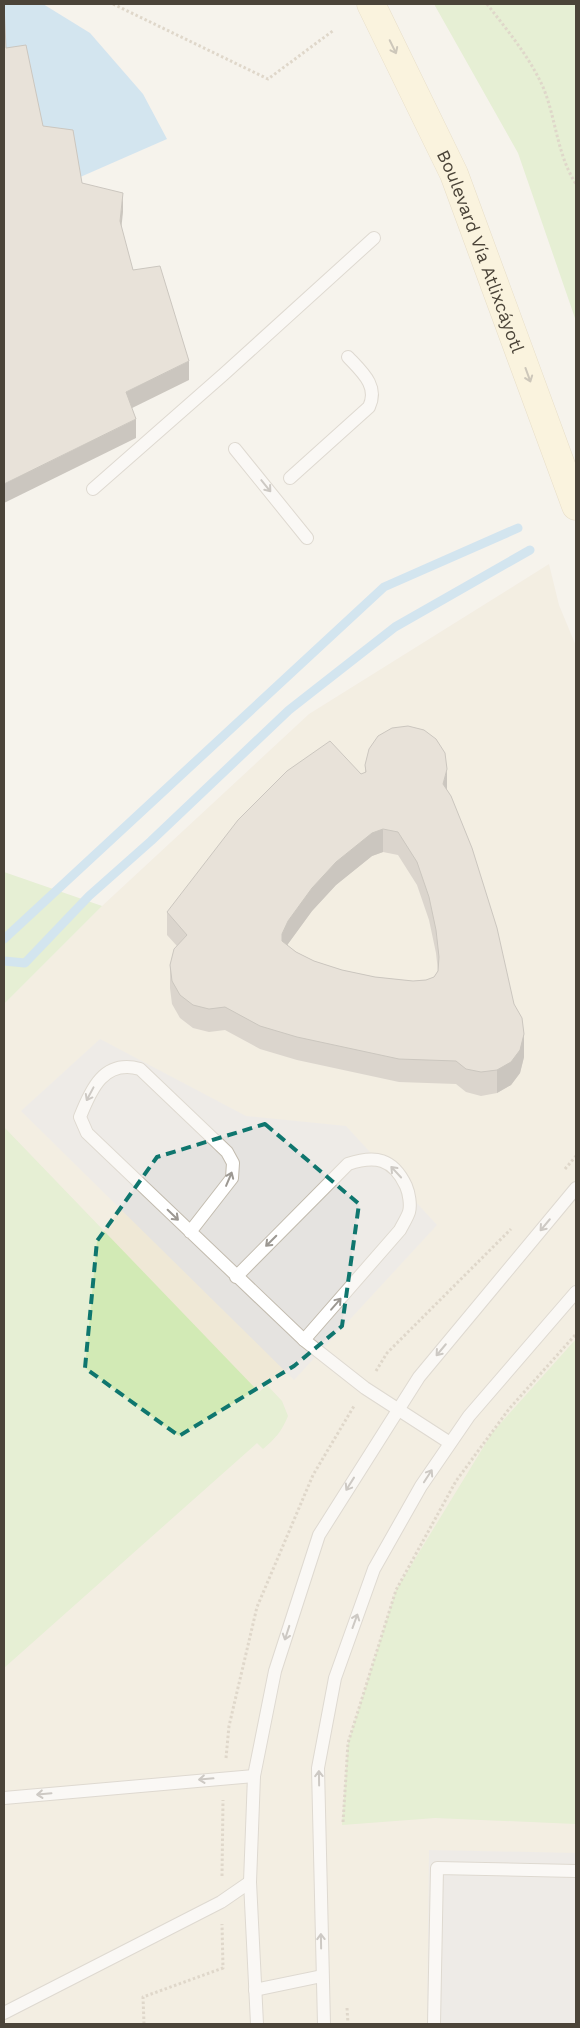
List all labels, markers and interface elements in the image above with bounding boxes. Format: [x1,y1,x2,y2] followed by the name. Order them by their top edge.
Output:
[389,39,398,54] one-way arrow
[433,146,529,356] street label: Boulevard Vía Atlixcáyotl
[524,367,533,382] one-way arrow
[260,480,271,493] one-way arrow
[85,1086,95,1101] one-way arrow
[390,1165,402,1178] one-way arrow
[225,1172,235,1187] one-way arrow
[167,1209,179,1222] one-way arrow
[540,1218,551,1231] one-way arrow
[265,1235,277,1248] one-way arrow
[330,1297,341,1310] one-way arrow
[436,1343,447,1356] one-way arrow
[423,1469,433,1483] one-way arrow
[345,1477,355,1491] one-way arrow
[351,1613,360,1629] one-way arrow
[282,1625,291,1640] one-way arrow
[314,1770,323,1786] one-way arrow
[198,1774,214,1784] one-way arrow
[36,1789,52,1799] one-way arrow
[316,1933,326,1949] one-way arrow

